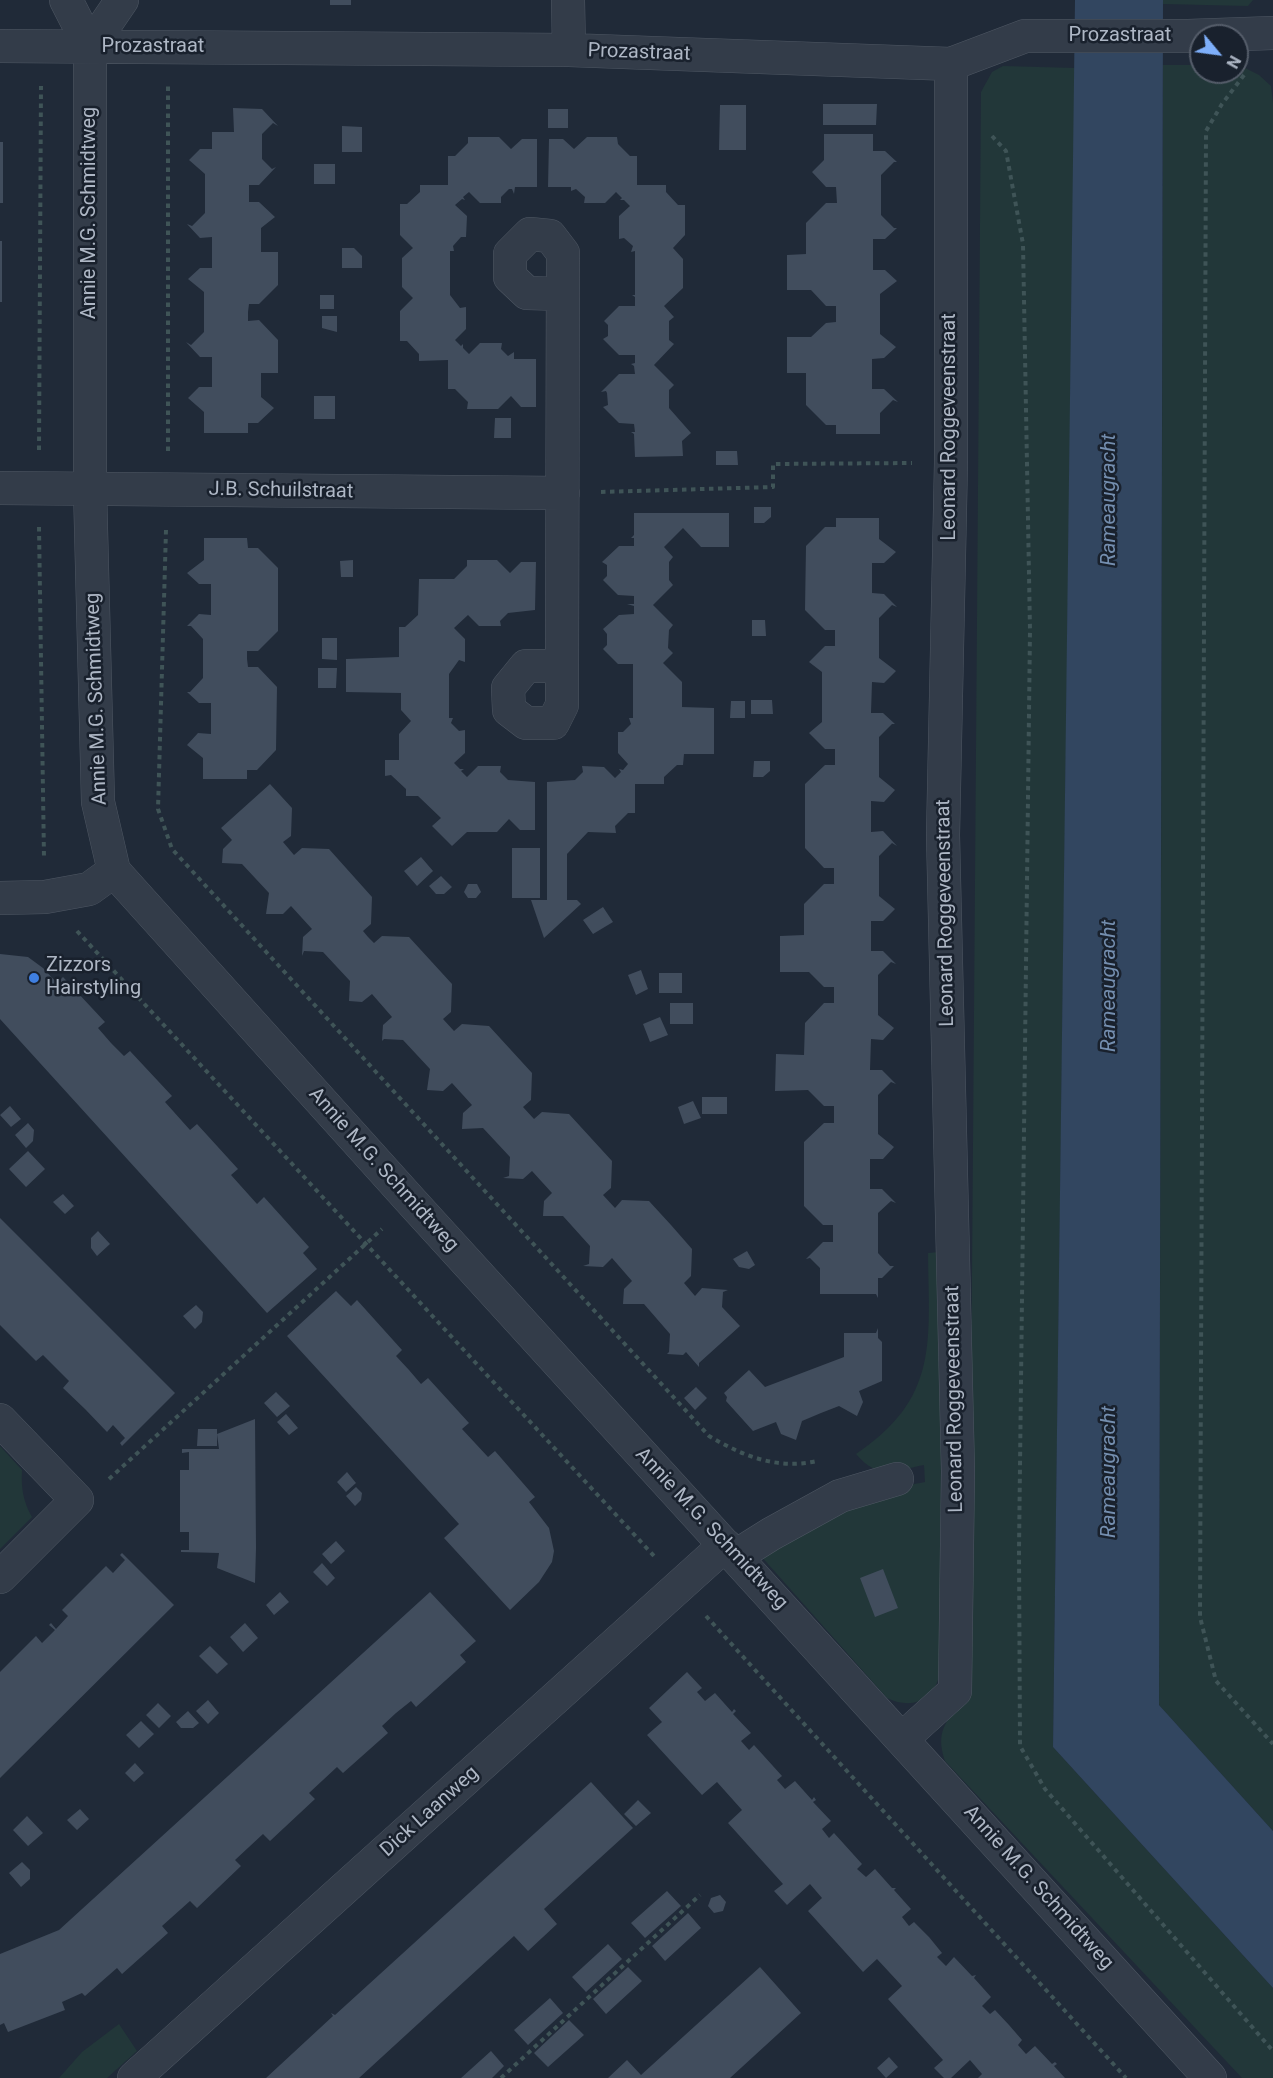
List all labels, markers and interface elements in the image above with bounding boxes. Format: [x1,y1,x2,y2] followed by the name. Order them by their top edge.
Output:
[1069,24,1171,48] street label: Prozastraat
[1189,24,1249,84] north arrow
[102,35,204,59] street label: Prozastraat
[587,39,691,67] street label: Prozastraat
[1222,52,1244,72] text: N
[78,107,102,319] street label: Annie M.G. Schmidtweg
[938,313,962,541] street label: Leonard Roggeveenstraat
[1097,434,1123,566] water label: Rameaugracht
[208,478,354,504] street label: J.B. Schuilstraat
[81,592,113,806] street label: Annie M.G. Schmidtweg
[932,799,960,1027] street label: Leonard Roggeveenstraat
[1097,920,1123,1052] water label: Rameaugracht
[46,954,141,1001] place label: Zizzors Hairstyling
[27,971,41,985] marker: Zizzors Hairstyling
[303,1083,463,1257] street label: Annie M.G. Schmidtweg
[941,1285,969,1513] street label: Leonard Roggeveenstraat
[1097,1406,1123,1538] water label: Rameaugracht
[630,1443,792,1615] street label: Annie M.G. Schmidtweg
[376,1762,484,1862] street label: Dick Laanweg
[958,1801,1118,1975] street label: Annie M.G. Schmidtweg

